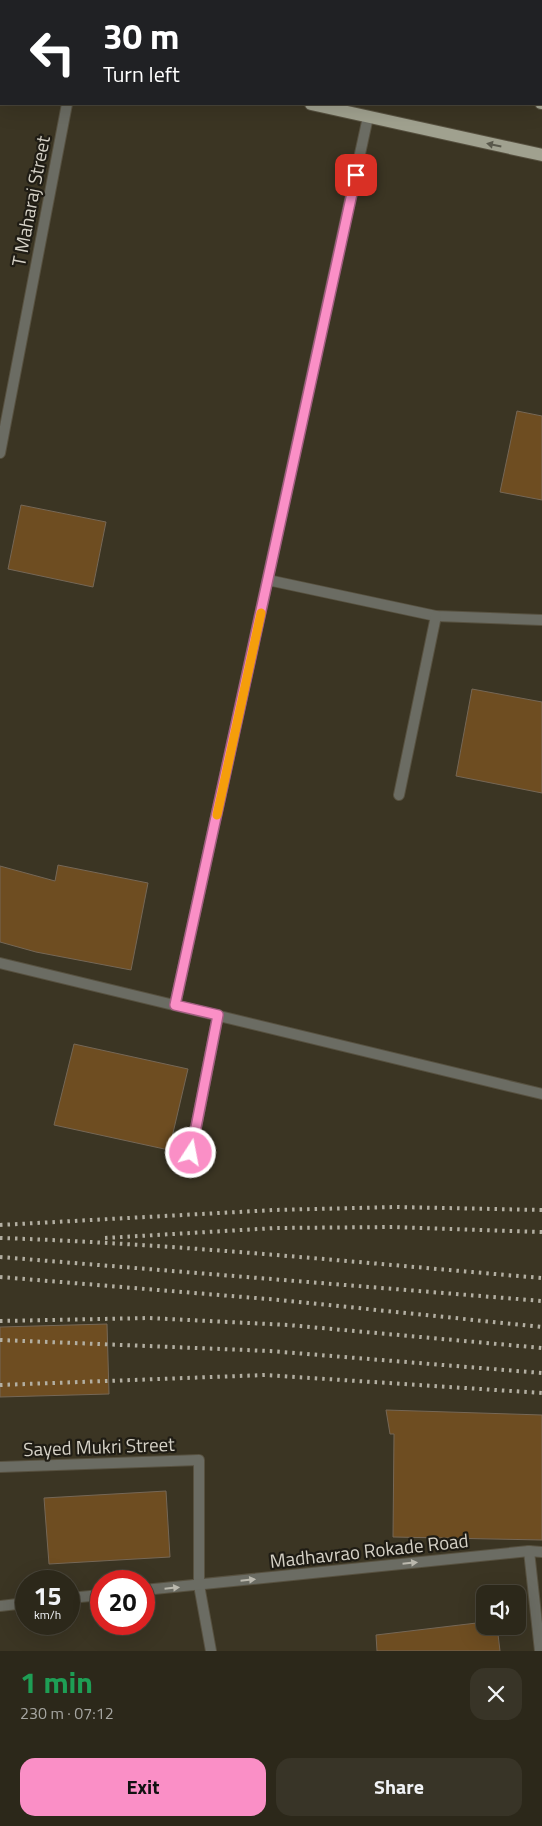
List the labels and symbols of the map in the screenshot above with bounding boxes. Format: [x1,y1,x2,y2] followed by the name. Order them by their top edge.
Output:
[3,133,57,269] street label: T Maharaj Street
[486,140,502,148] one-way arrow
[335,154,377,196] pin
[164,1126,216,1178] position arrow
[23,1429,176,1463] street label: Sayed Mukri Street
[268,1525,470,1575] street label: Madhavrao Rokade Road
[402,1559,418,1567] one-way arrow
[90,1570,155,1635] speed limit sign: 20
[240,1576,256,1584] one-way arrow
[164,1583,180,1591] one-way arrow

